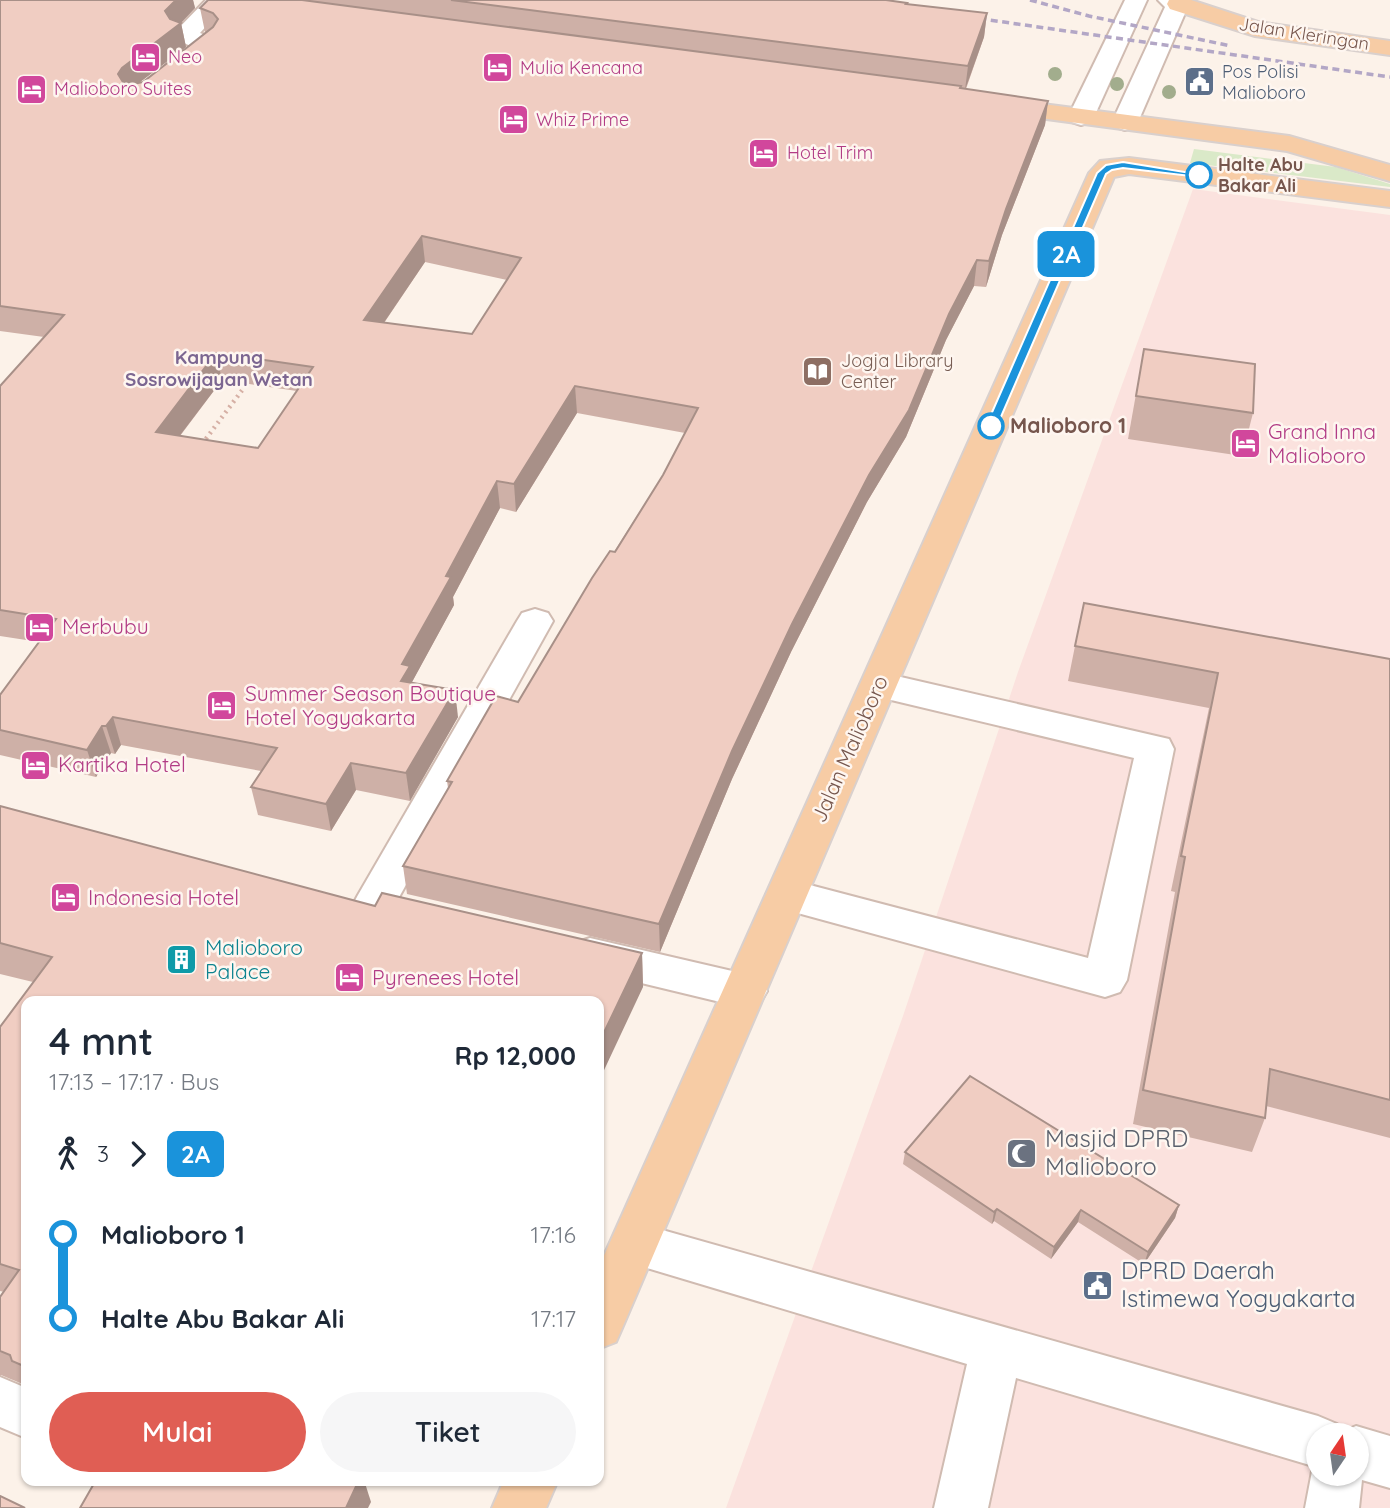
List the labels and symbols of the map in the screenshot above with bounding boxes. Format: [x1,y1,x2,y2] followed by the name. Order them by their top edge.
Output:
[1237,12,1371,55] street label: Jalan Kleringan
[128,40,162,74] hotel icon: Neo
[168,45,202,68] place label: Neo
[480,51,514,85] hotel icon: Mulia Kencana
[520,56,643,79] place label: Mulia Kencana
[1222,60,1306,104] place label: Pos Polisi Malioboro
[1182,65,1216,99] public building icon: Pos Polisi Malioboro
[14,72,48,106] hotel icon: Malioboro Suites
[54,77,192,100] place label: Malioboro Suites
[496,103,530,137] hotel icon: Whiz Prime
[536,108,629,131] place label: Whiz Prime
[747,136,781,170] hotel icon: Hotel Trim
[787,141,873,164] place label: Hotel Trim
[1218,153,1303,197] place label: Halte Abu Bakar Ali
[1186,162,1212,188] marker: Halte Abu Bakar Ali
[1034,231,1098,277] line badge: 2A
[125,345,313,391] district label: Kampung Sosrowijayan Wetan
[841,349,953,393] place label: Jogja Library Center
[801,354,835,388] library icon: Jogja Library Center
[1010,412,1126,438] place label: Malioboro 1
[978,413,1004,439] marker: Malioboro 1
[1268,418,1376,468] place label: Grand Inna Malioboro
[1228,427,1262,461] hotel icon: Grand Inna Malioboro
[22,610,56,644] hotel icon: Merbubu
[62,613,149,639] place label: Merbubu
[805,671,893,826] street label: Jalan Malioboro
[245,680,496,730] place label: Summer Season Boutique Hotel Yogyakarta
[205,689,239,723] hotel icon: Summer Season Boutique Hotel Yogyakarta
[18,748,52,782] hotel icon: Kartika Hotel
[58,751,186,777] place label: Kartika Hotel
[48,881,82,915] hotel icon: Indonesia Hotel
[88,884,239,910] place label: Indonesia Hotel
[205,934,303,984] place label: Malioboro Palace
[165,943,199,977] building icon: Malioboro Palace
[332,961,366,995] hotel icon: Pyrenees Hotel
[372,964,519,990] place label: Pyrenees Hotel
[1045,1123,1188,1181] place label: Masjid DPRD Malioboro
[1005,1136,1039,1170] mosque icon: Masjid DPRD Malioboro
[1121,1255,1356,1313] place label: DPRD Daerah Istimewa Yogyakarta
[1081,1268,1115,1302] public building icon: DPRD Daerah Istimewa Yogyakarta
[1306,1423,1368,1486] north arrow

